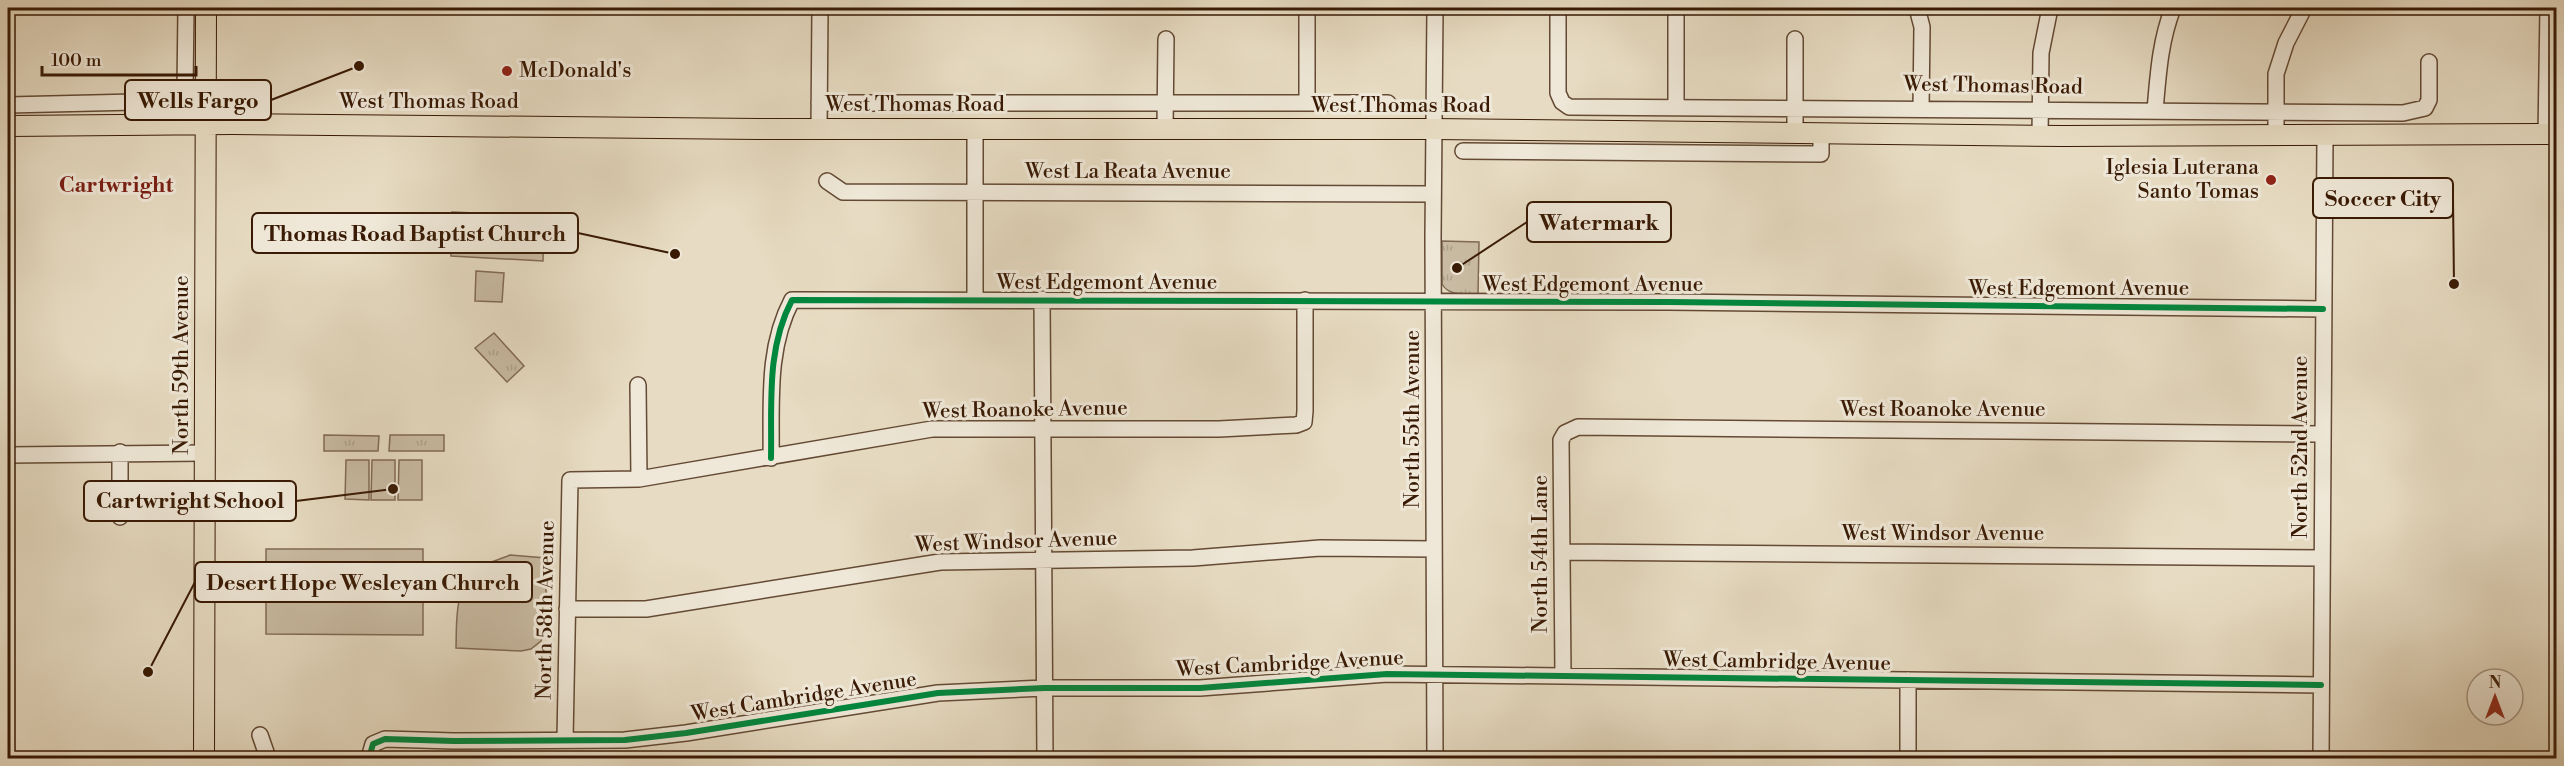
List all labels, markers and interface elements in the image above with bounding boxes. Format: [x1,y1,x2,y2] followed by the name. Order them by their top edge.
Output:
[42,39,196,77] scale bar
[51,49,102,72] text: 100 m
[519,58,631,84] place label: McDonald's
[500,64,514,78] marker: McDonald's
[1902,71,2083,101] street label: West Thomas Road
[125,80,271,120] callout: Wells Fargo
[136,88,259,115] text: Wells Fargo
[338,89,519,115] street label: West Thomas Road
[824,92,1005,118] street label: West Thomas Road
[1310,93,1491,119] street label: West Thomas Road
[2106,155,2259,205] place label: Iglesia Luterana Santo Tomas
[1024,159,1231,185] street label: West La Reata Avenue
[59,172,173,199] district label: Cartwright
[2264,173,2278,187] marker: Iglesia Luterana Santo Tomas
[2313,178,2453,218] callout: Soccer City
[2325,186,2442,213] text: Soccer City
[1527,202,1671,242] callout: Watermark
[1538,210,1659,237] text: Watermark
[252,213,578,253] callout: Thomas Road Baptist Church
[264,221,566,248] text: Thomas Road Baptist Church
[996,270,1217,296] street label: West Edgemont Avenue
[1482,272,1703,298] street label: West Edgemont Avenue
[169,275,195,455] street label: North 59th Avenue
[1968,276,2189,302] street label: West Edgemont Avenue
[1400,330,1426,508] street label: North 55th Avenue
[2288,356,2314,538] street label: North 52nd Avenue
[921,395,1128,425] street label: West Roanoke Avenue
[1839,397,2046,423] street label: West Roanoke Avenue
[1528,475,1554,633] street label: North 54th Lane
[84,481,296,521] callout: Cartwright School
[96,488,284,515] text: Cartwright School
[531,520,561,700] street label: North 58th Avenue
[1841,521,2044,547] street label: West Windsor Avenue
[913,525,1118,559] street label: West Windsor Avenue
[195,562,532,602] callout: Desert Hope Wesleyan Church
[206,570,520,597] text: Desert Hope Wesleyan Church
[1174,645,1405,683] street label: West Cambridge Avenue
[1662,647,1891,677] street label: West Cambridge Avenue
[688,666,919,728] street label: West Cambridge Avenue
[2465,667,2525,727] north arrow
[2489,673,2502,693] text: N

